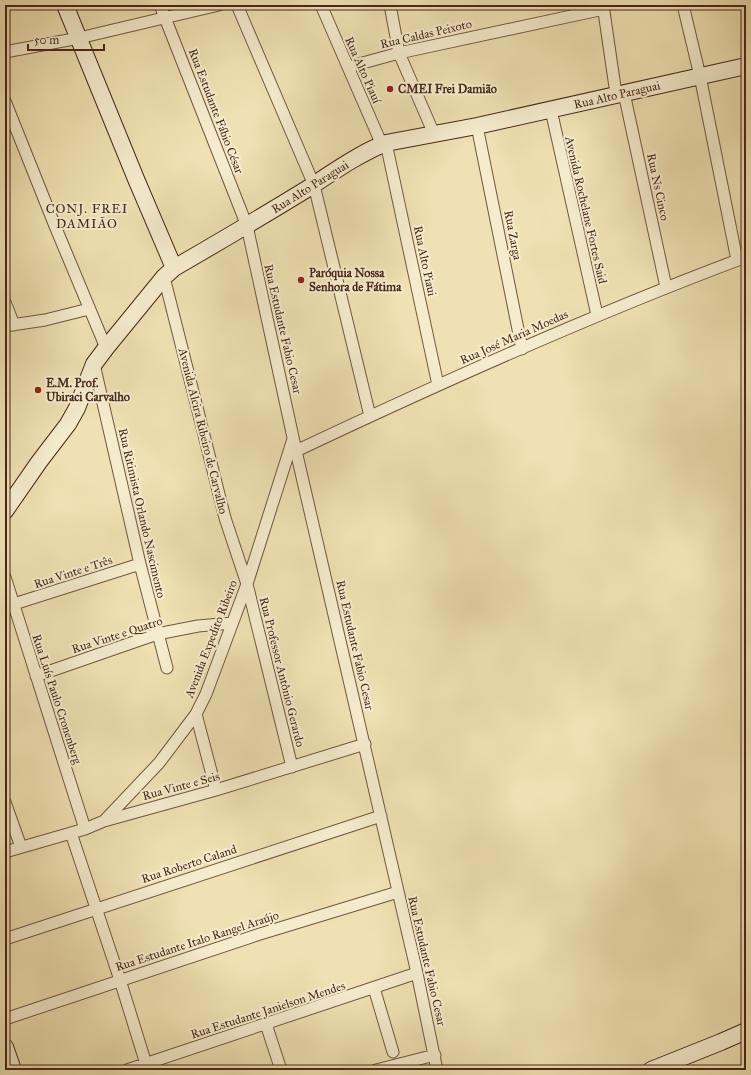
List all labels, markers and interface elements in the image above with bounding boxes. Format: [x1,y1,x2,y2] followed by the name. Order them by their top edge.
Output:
[379,17,473,51] street label: Rua Caldas Peixoto
[28,26,104,52] scale bar
[34,33,59,47] text: 50 m
[342,34,384,106] street label: Rua Alto Piauí
[186,46,247,176] street label: Rua Estudante Fábio César
[572,78,663,113] street label: Rua Alto Paraguai
[398,82,497,96] place label: CMEI Frei Damião
[385,84,395,94] marker: CMEI Frei Damião
[562,134,610,285] street label: Avenida Rochelane Fortes Said
[644,152,672,222] street label: Rua Ns Cinco
[269,157,352,217] street label: Rua Alto Paraguai
[46,201,128,232] district label: CONJ. FREI DAMIÃO
[500,209,525,262] street label: Rua Zarga
[411,225,439,298] street label: Rua Alto Piaui
[261,263,305,396] street label: Rua Estudante Fabio Cesar
[309,266,402,294] place label: Paróquia Nossa Senhora de Fátima
[296,275,306,285] marker: Paróquia Nossa Senhora de Fátima
[458,307,571,368] street label: Rua José Maria Moedas
[175,346,230,516] street label: Avenida Alcira Ribeiro de Carvalho
[46,376,130,404] place label: E.M. Prof. Ubiraci Carvalho
[33,385,43,395] marker: E.M. Prof. Ubiraci Carvalho
[116,427,168,599] street label: Rua Ritimista Orlando Nascimento
[32,553,114,591] street label: Rua Vinte e Três
[182,578,240,701] street label: Avenida Expedito Ribeiro
[333,579,377,712] street label: Rua Estudante Fabio Cesar
[257,596,307,748] street label: Rua Professor Antônio Gerardo
[70,614,164,656] street label: Rua Vinte e Quatro
[28,632,85,766] street label: Rua Luís Paulo Cronenberg
[141,769,221,803] street label: Rua Vinte e Seis
[140,842,238,886] street label: Rua Roberto Caland
[405,895,449,1028] street label: Rua Estudante Fabio Cesar
[114,908,281,975] street label: Rua Estudante Italo Rangel Araújo
[189,978,347,1043] street label: Rua Estudante Janielson Mendes

